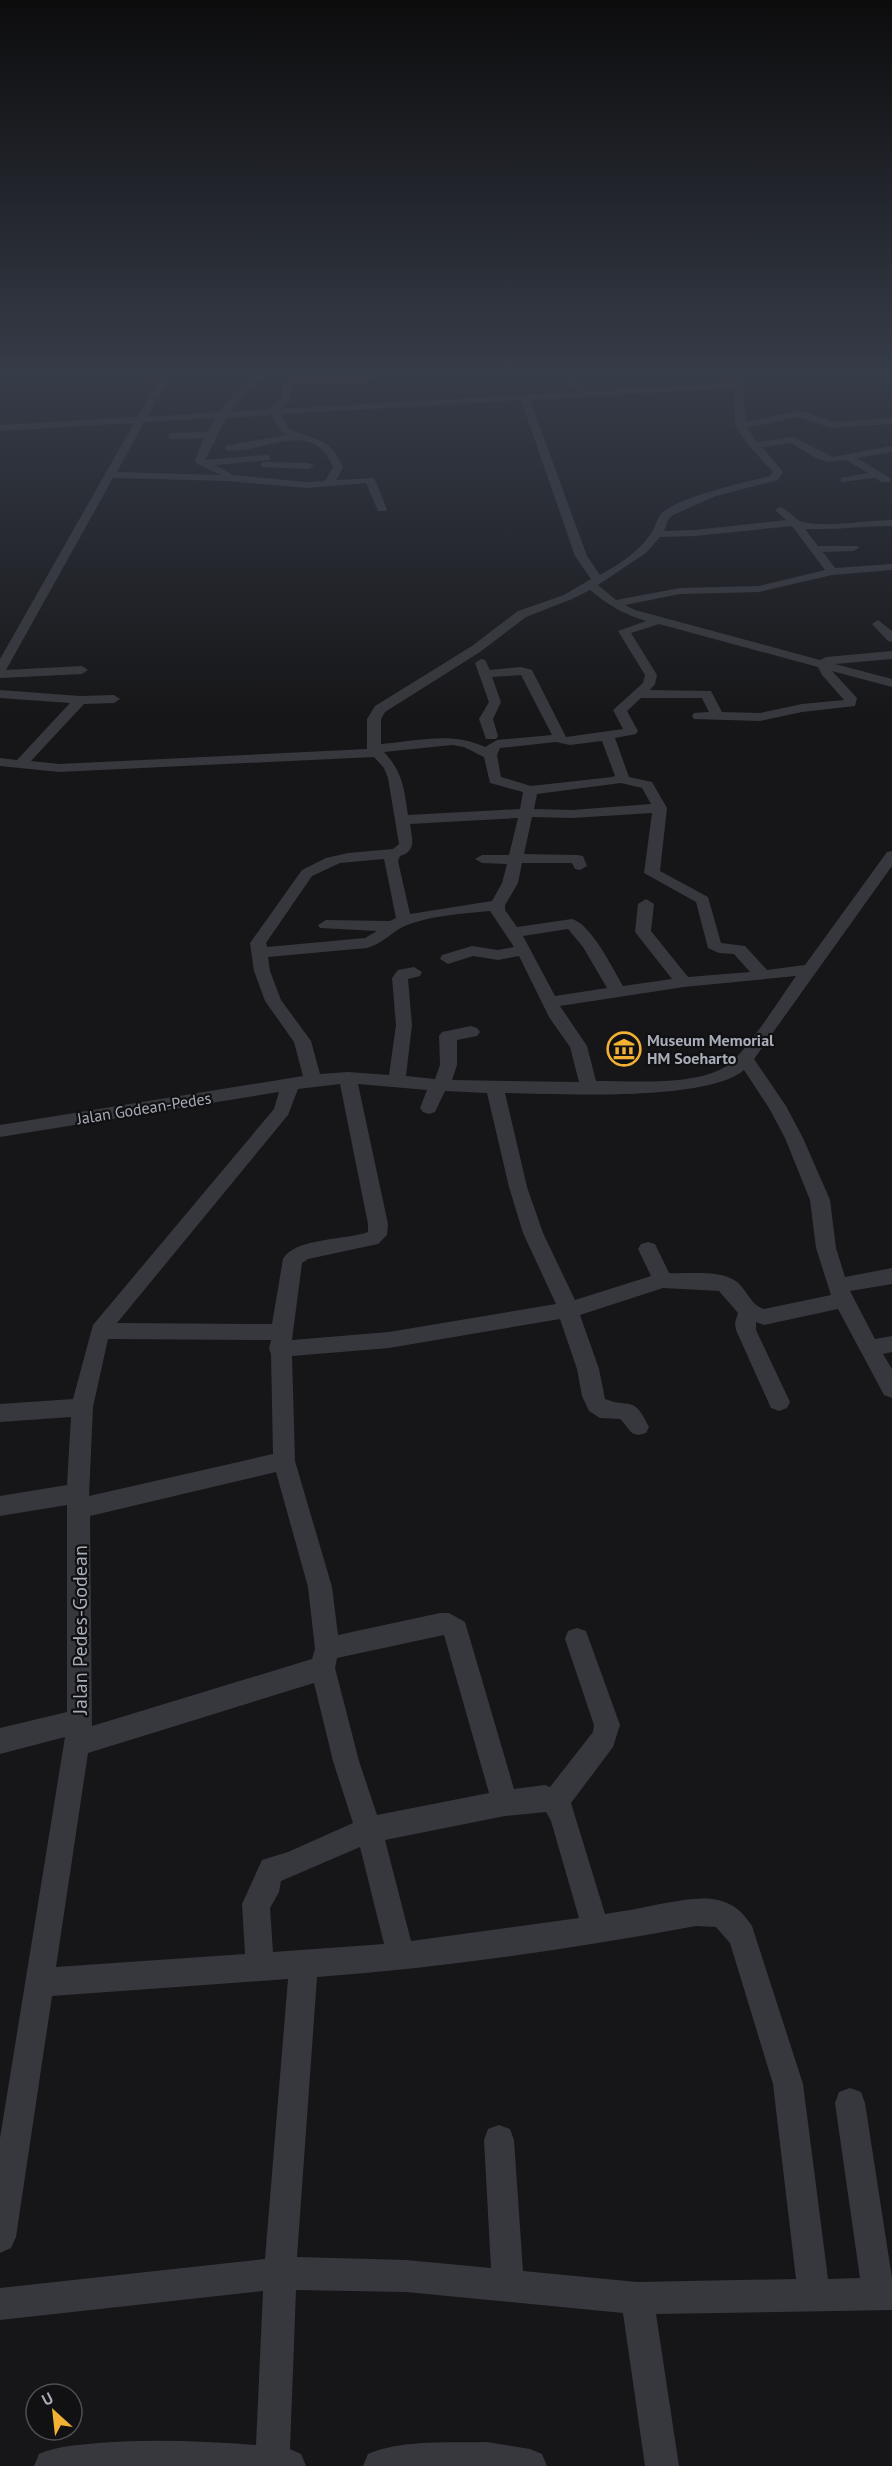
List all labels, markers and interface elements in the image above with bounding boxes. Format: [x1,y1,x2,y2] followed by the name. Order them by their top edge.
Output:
[647,1030,774,1068] place label: Museum Memorial HM Soeharto
[606,1031,642,1067] museum icon: Museum Memorial HM Soeharto
[74,1087,213,1129] street label: Jalan Godean-Pedes
[67,1545,93,1716] street label: Jalan Pedes-Godean
[24,2382,84,2442] north arrow
[38,2387,56,2410] text: U

